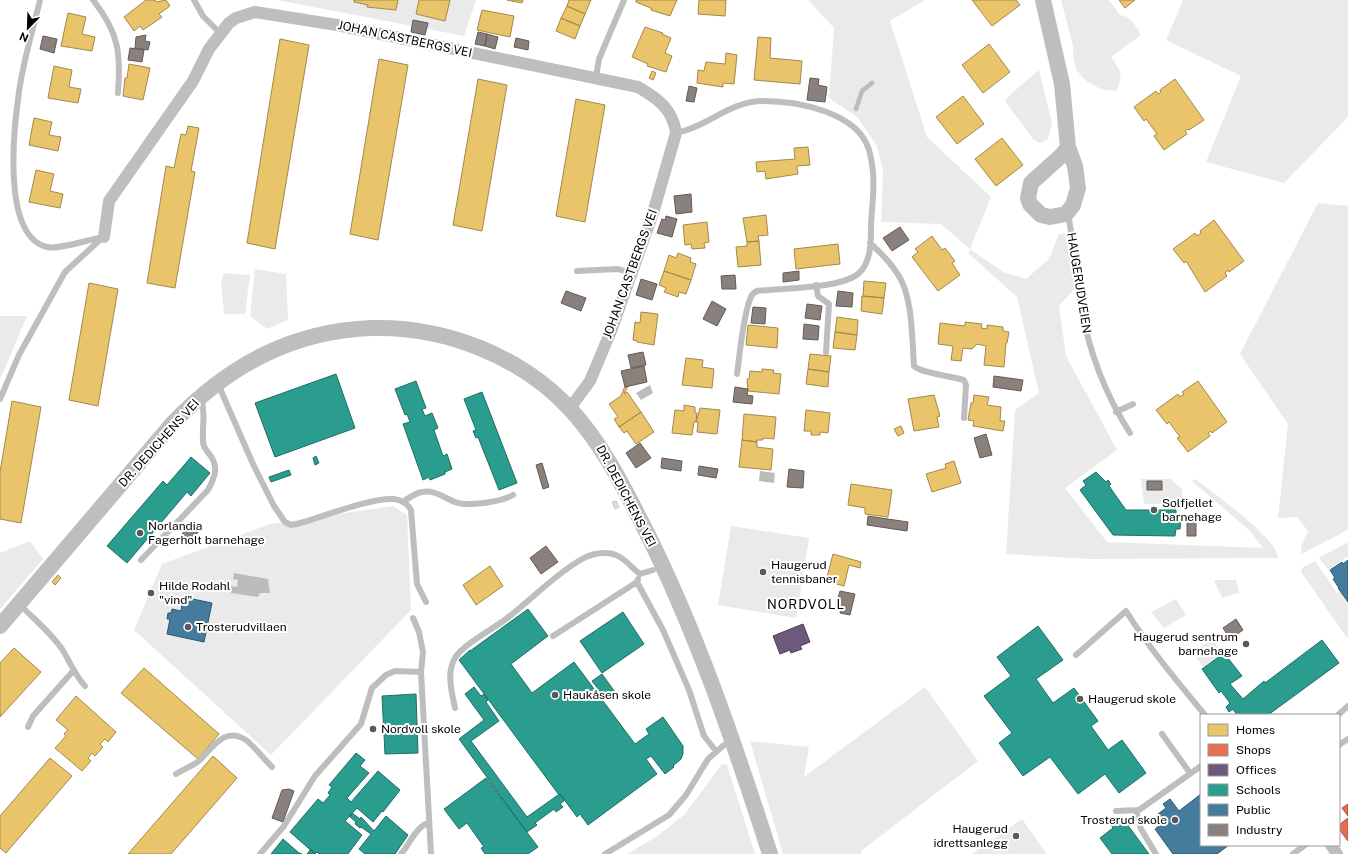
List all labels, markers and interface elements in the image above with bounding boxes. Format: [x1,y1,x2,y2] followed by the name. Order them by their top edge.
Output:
[8,8,48,48] north arrow
[337,18,473,60] street label: JOHAN CASTBERGS VEI
[18,30,30,44] text: N
[600,207,660,341] street label: JOHAN CASTBERGS VEI
[1064,232,1094,334] street label: HAUGERUDVEIEN
[116,396,202,490] street label: DR. DEDICHENS VEI
[593,443,659,549] street label: DR. DEDICHENS VEI
[1162,496,1222,524] place label: Solfjellet barnehage
[1149,505,1159,515] marker: Solfjellet barnehage
[148,519,265,547] place label: Norlandia Fagerholt barnehage
[135,528,145,538] marker: Norlandia Fagerholt barnehage
[771,558,838,586] place label: Haugerud tennisbaner
[758,567,768,577] marker: Haugerud tennisbaner
[159,579,231,607] place label: Hilde Rodahl "vind"
[146,588,156,598] marker: Hilde Rodahl "vind"
[767,597,845,612] district label: NORDVOLL
[196,620,287,634] place label: Trosterudvillaen
[183,622,193,632] marker: Trosterudvillaen
[1133,630,1238,658] place label: Haugerud sentrum barnehage
[1241,639,1251,649] marker: Haugerud sentrum barnehage
[563,688,651,702] place label: Haukåsen skole
[550,690,560,700] marker: Haukåsen skole
[1088,692,1176,706] place label: Haugerud skole
[1075,694,1085,704] marker: Haugerud skole
[1200,714,1340,846] legend
[381,722,461,736] place label: Nordvoll skole
[1236,723,1275,737] text: Homes
[368,724,378,734] marker: Nordvoll skole
[1236,743,1271,757] text: Shops
[1236,763,1276,777] text: Offices
[1236,783,1281,797] text: Schools
[1236,803,1271,817] text: Public
[1081,813,1167,827] place label: Trosterud skole
[1170,815,1180,825] marker: Trosterud skole
[933,822,1008,850] place label: Haugerud idrettsanlegg
[1236,823,1283,837] text: Industry
[1011,831,1021,841] marker: Haugerud idrettsanlegg

